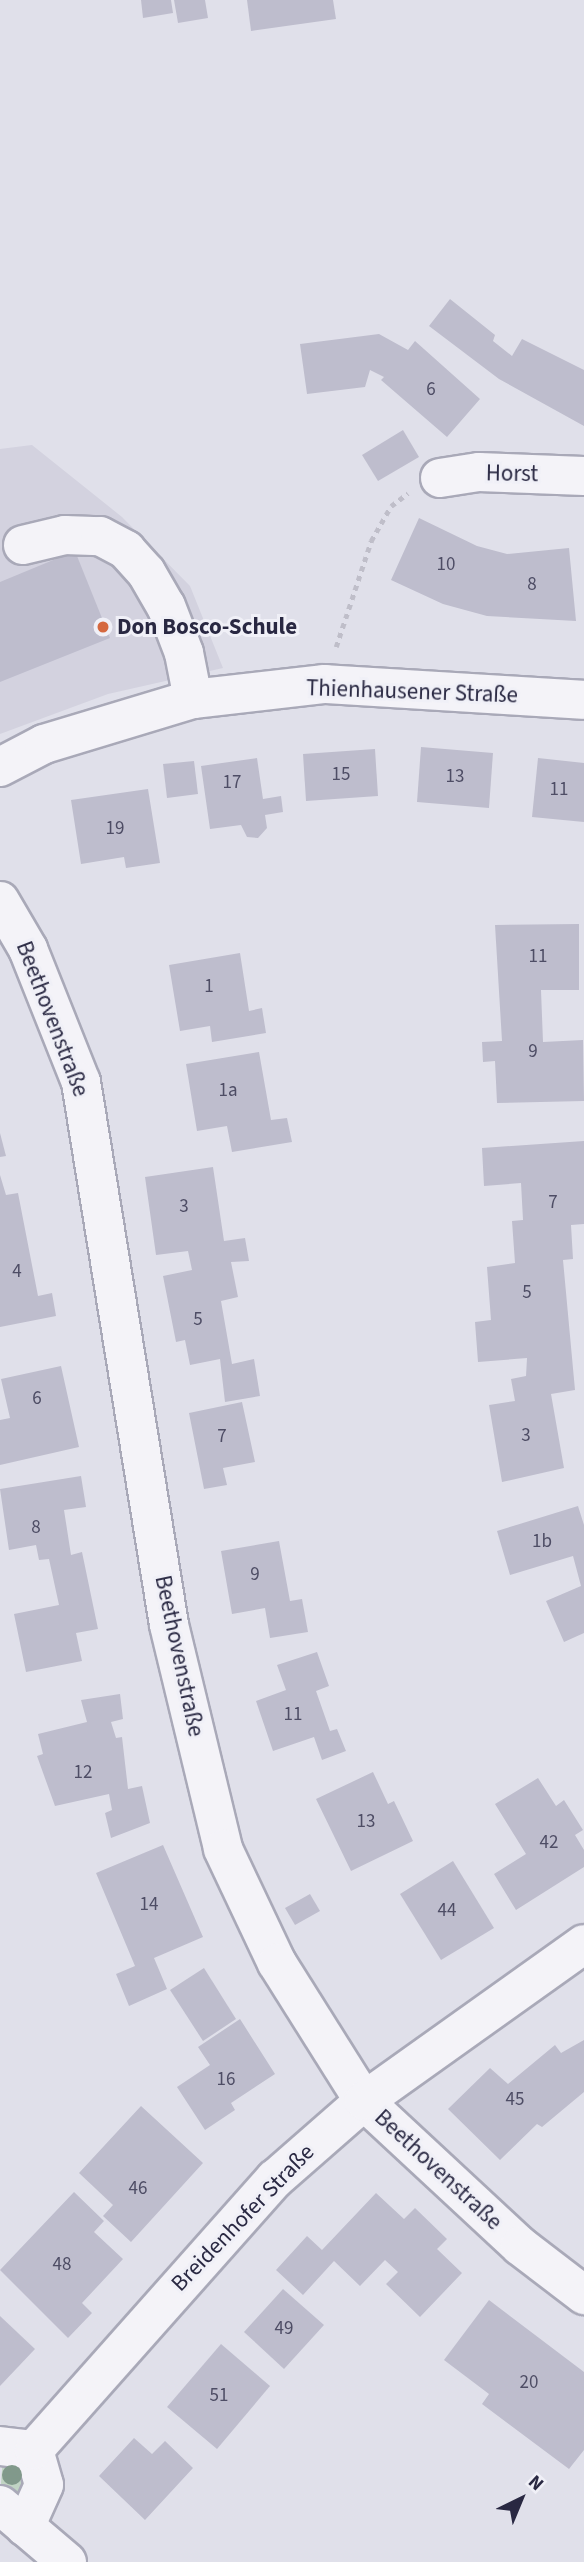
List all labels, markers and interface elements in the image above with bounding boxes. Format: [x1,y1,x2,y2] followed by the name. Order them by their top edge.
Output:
[426,379,436,401] house number: 6
[486,460,538,488] street label: Horst
[437,554,455,576] house number: 10
[527,574,537,596] house number: 8
[117,613,297,641] place label: Don Bosco-Schule
[95,619,111,635] marker: Don Bosco-Schule
[306,675,518,709] street label: Thienhausener Straße
[332,764,350,786] house number: 15
[446,766,464,788] house number: 13
[223,772,241,794] house number: 17
[550,779,568,801] house number: 11
[106,818,124,840] house number: 19
[10,937,94,1101] street label: Beethovenstraße
[529,946,547,968] house number: 11
[204,976,214,998] house number: 1
[528,1041,538,1063] house number: 9
[218,1080,238,1102] house number: 1a
[548,1192,558,1214] house number: 7
[179,1196,189,1218] house number: 3
[12,1261,22,1283] house number: 4
[522,1282,532,1304] house number: 5
[193,1309,203,1331] house number: 5
[32,1388,42,1410] house number: 6
[521,1425,531,1447] house number: 3
[217,1426,227,1448] house number: 7
[31,1517,41,1539] house number: 8
[532,1531,552,1553] house number: 1b
[250,1564,260,1586] house number: 9
[148,1573,210,1739] street label: Beethovenstraße
[284,1704,302,1726] house number: 11
[74,1762,92,1784] house number: 12
[357,1811,375,1833] house number: 13
[540,1832,558,1854] house number: 42
[140,1894,158,1916] house number: 14
[438,1900,456,1922] house number: 44
[217,2069,235,2091] house number: 16
[506,2089,524,2111] house number: 45
[369,2104,507,2236] street label: Beethovenstraße
[166,2139,320,2297] street label: Breidenhofer Straße
[129,2178,147,2200] house number: 46
[53,2254,71,2276] house number: 48
[275,2318,293,2340] house number: 49
[520,2372,538,2394] house number: 20
[210,2385,228,2407] house number: 51
[486,2464,556,2534] north arrow
[522,2469,549,2497] text: N

